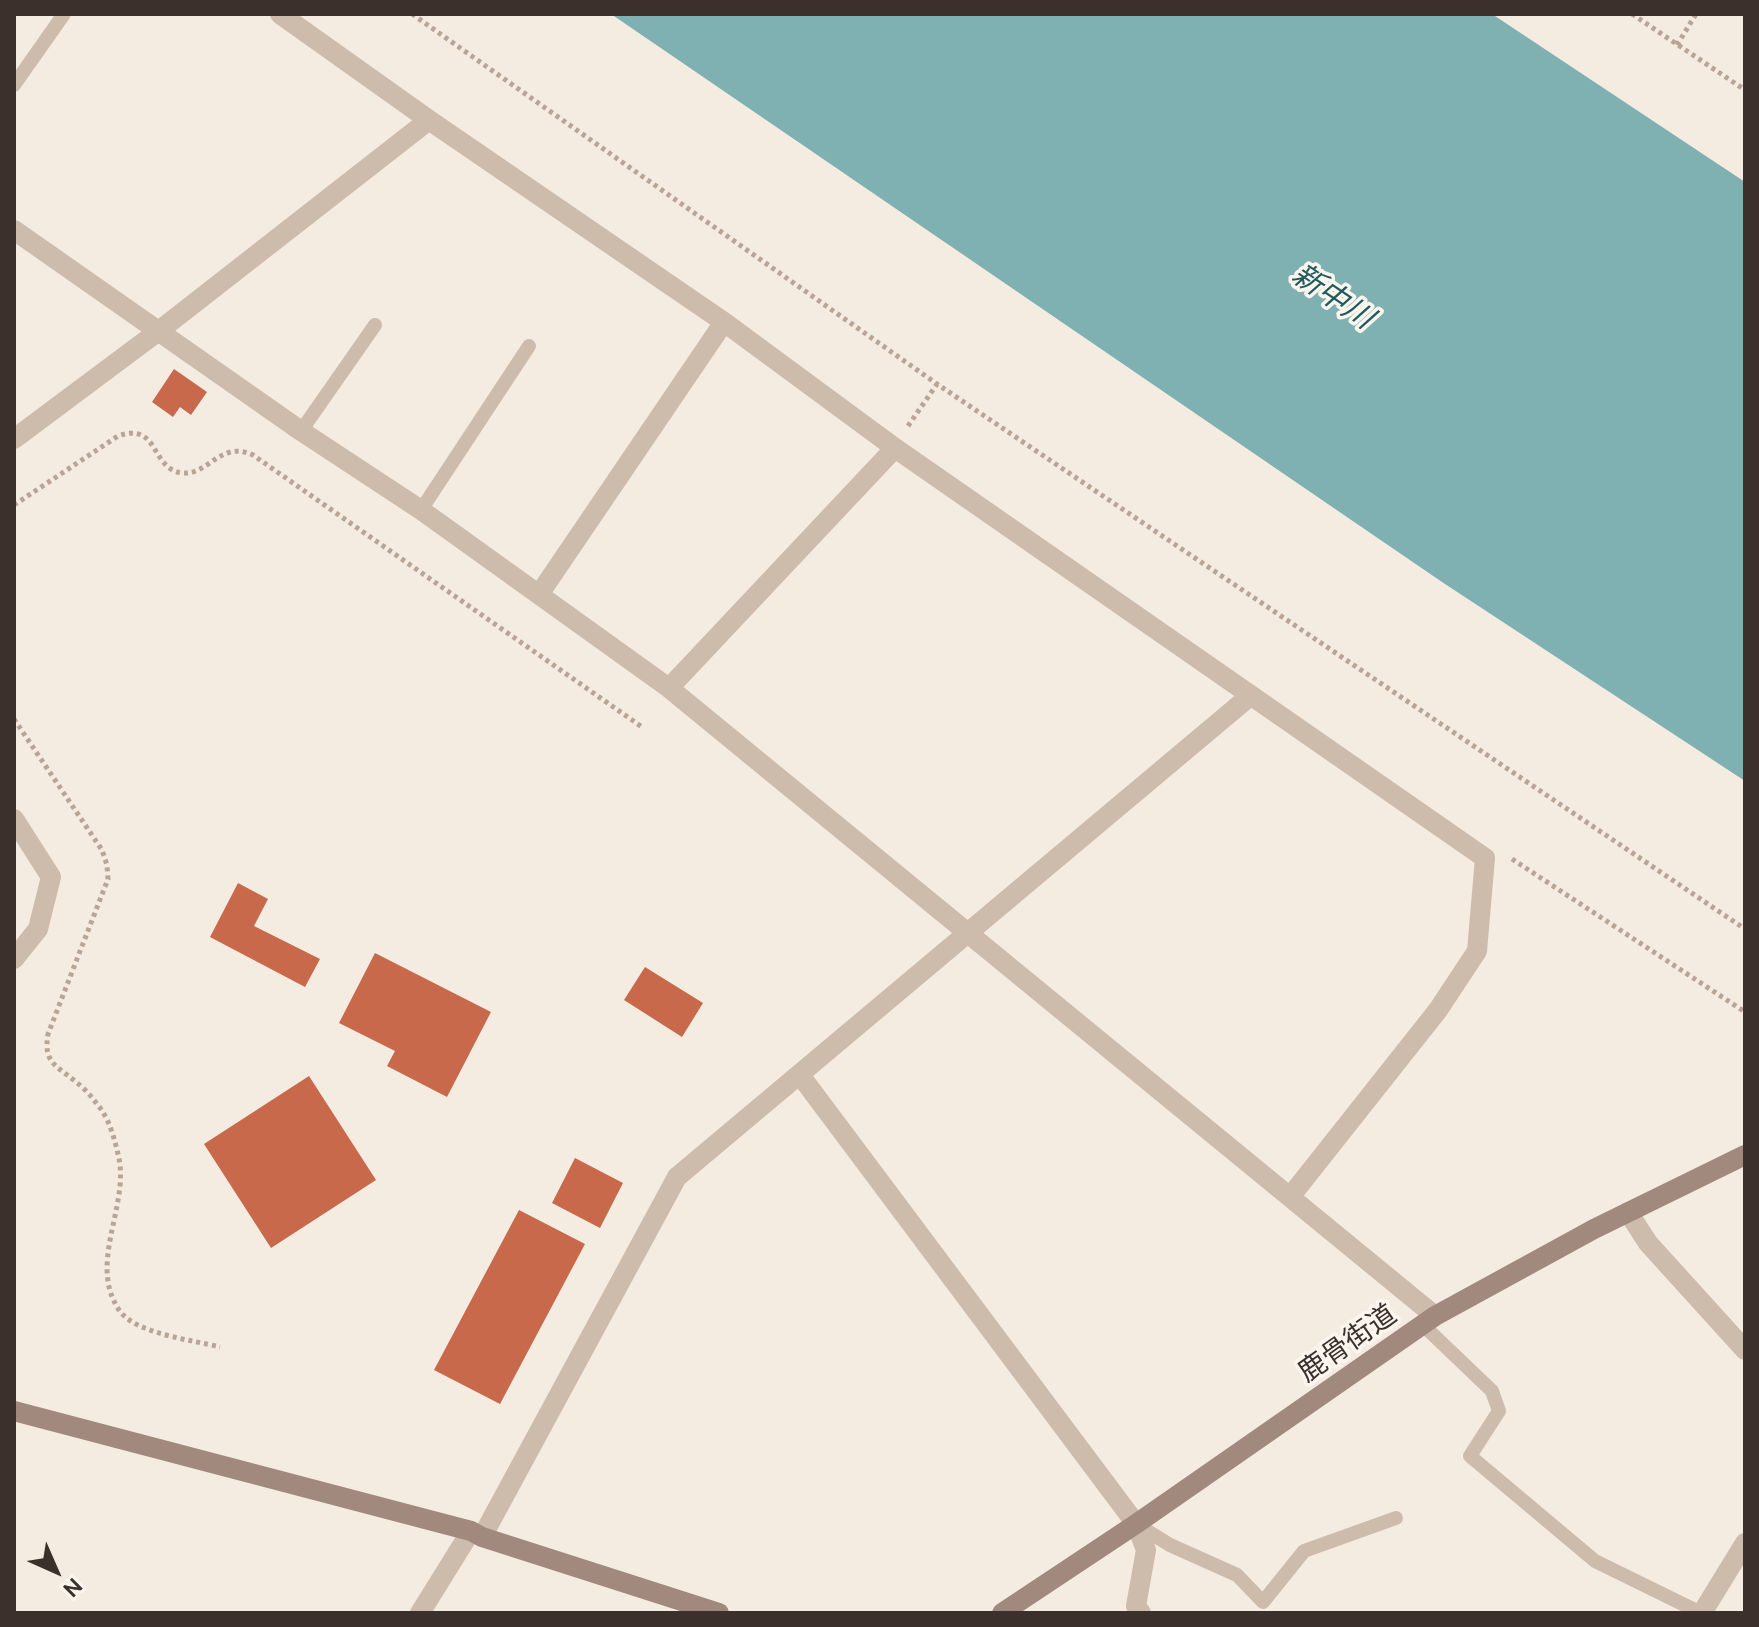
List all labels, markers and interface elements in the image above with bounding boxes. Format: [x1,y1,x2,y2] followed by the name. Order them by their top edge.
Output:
[1286,256,1380,336] water label: 新中川
[1291,1297,1403,1389] street label: 鹿骨街道
[16,1531,96,1611] north arrow
[59,1574,88,1603] text: N

